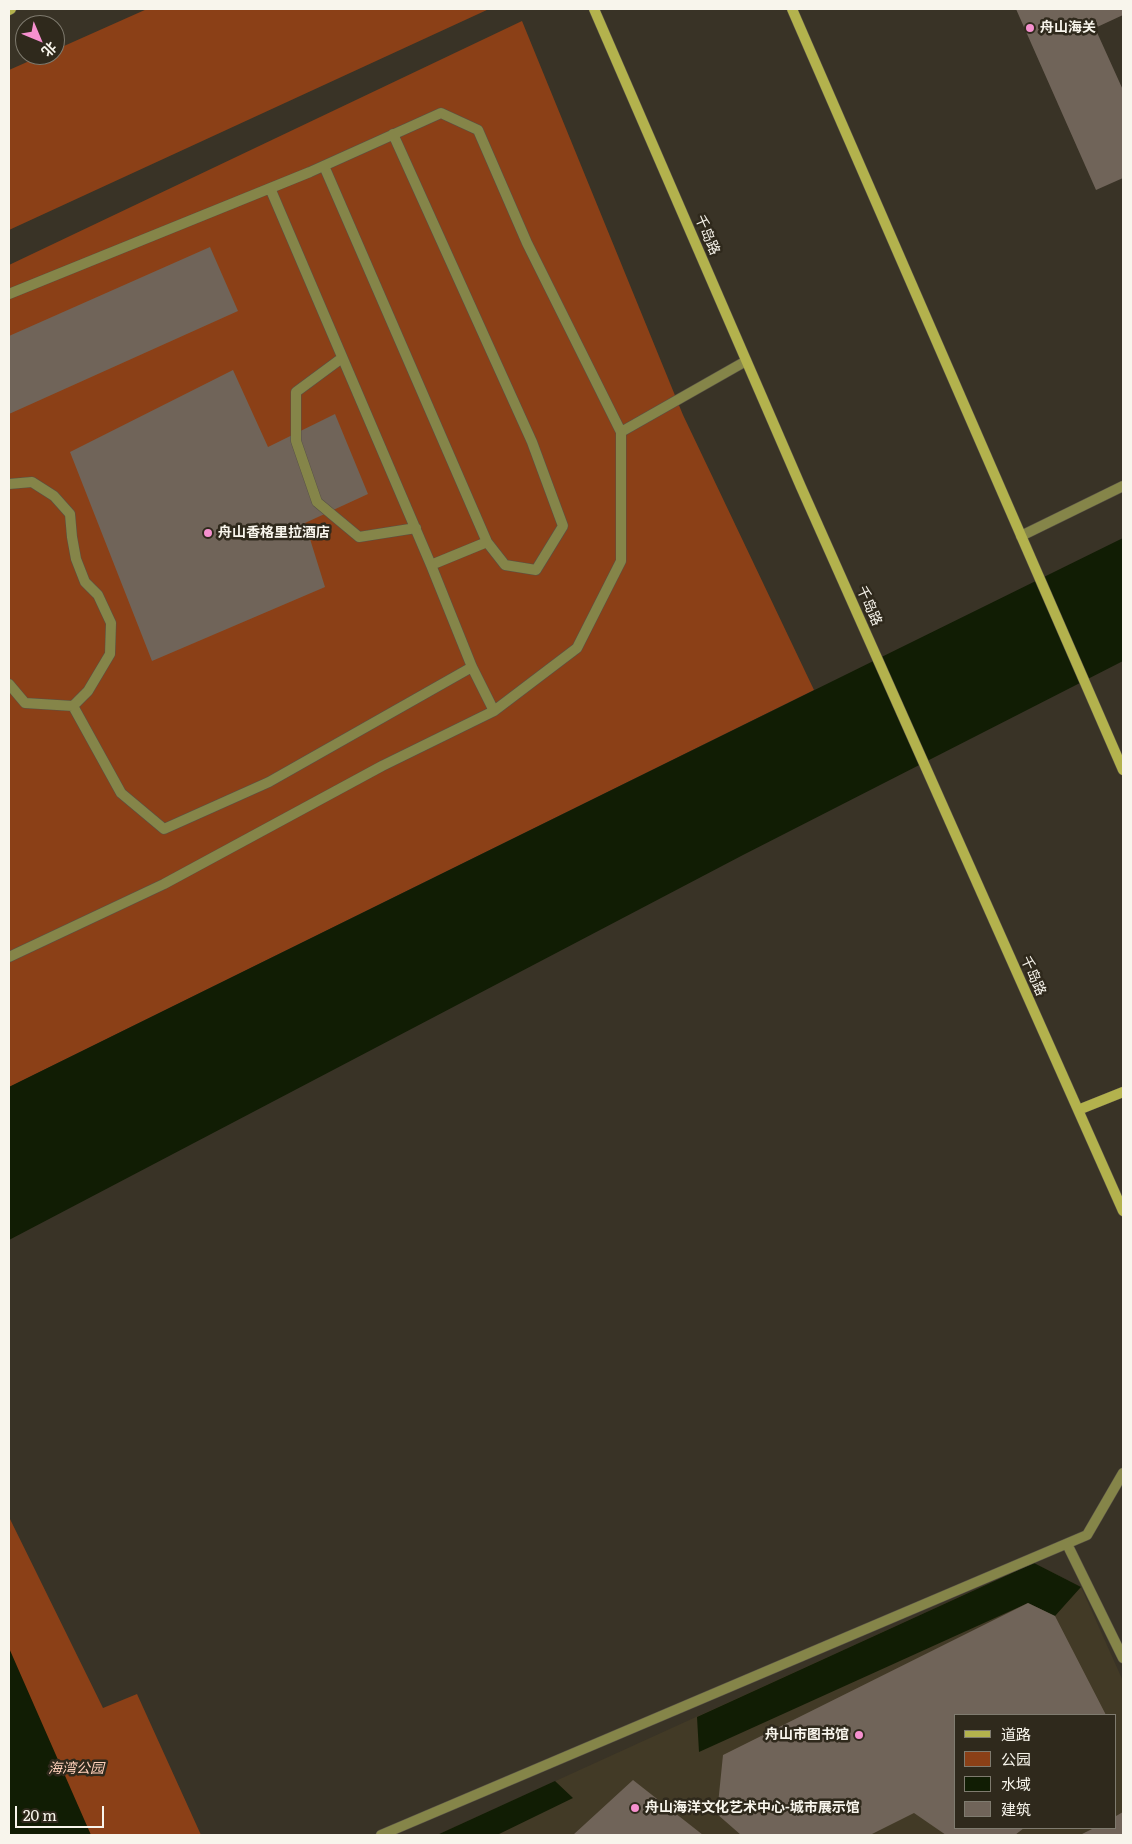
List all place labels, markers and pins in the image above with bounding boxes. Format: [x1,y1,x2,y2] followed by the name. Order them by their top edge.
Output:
[1040,20,1096,36] place label: 舟山海关
[1024,22,1036,34] marker: 舟山海关
[218,525,330,541] place label: 舟山香格里拉酒店
[202,527,214,539] marker: 舟山香格里拉酒店
[765,1727,849,1743] place label: 舟山市图书馆
[853,1729,865,1741] marker: 舟山市图书馆
[645,1800,860,1816] place label: 舟山海洋文化艺术中心-城市展示馆
[629,1802,641,1814] marker: 舟山海洋文化艺术中心-城市展示馆

